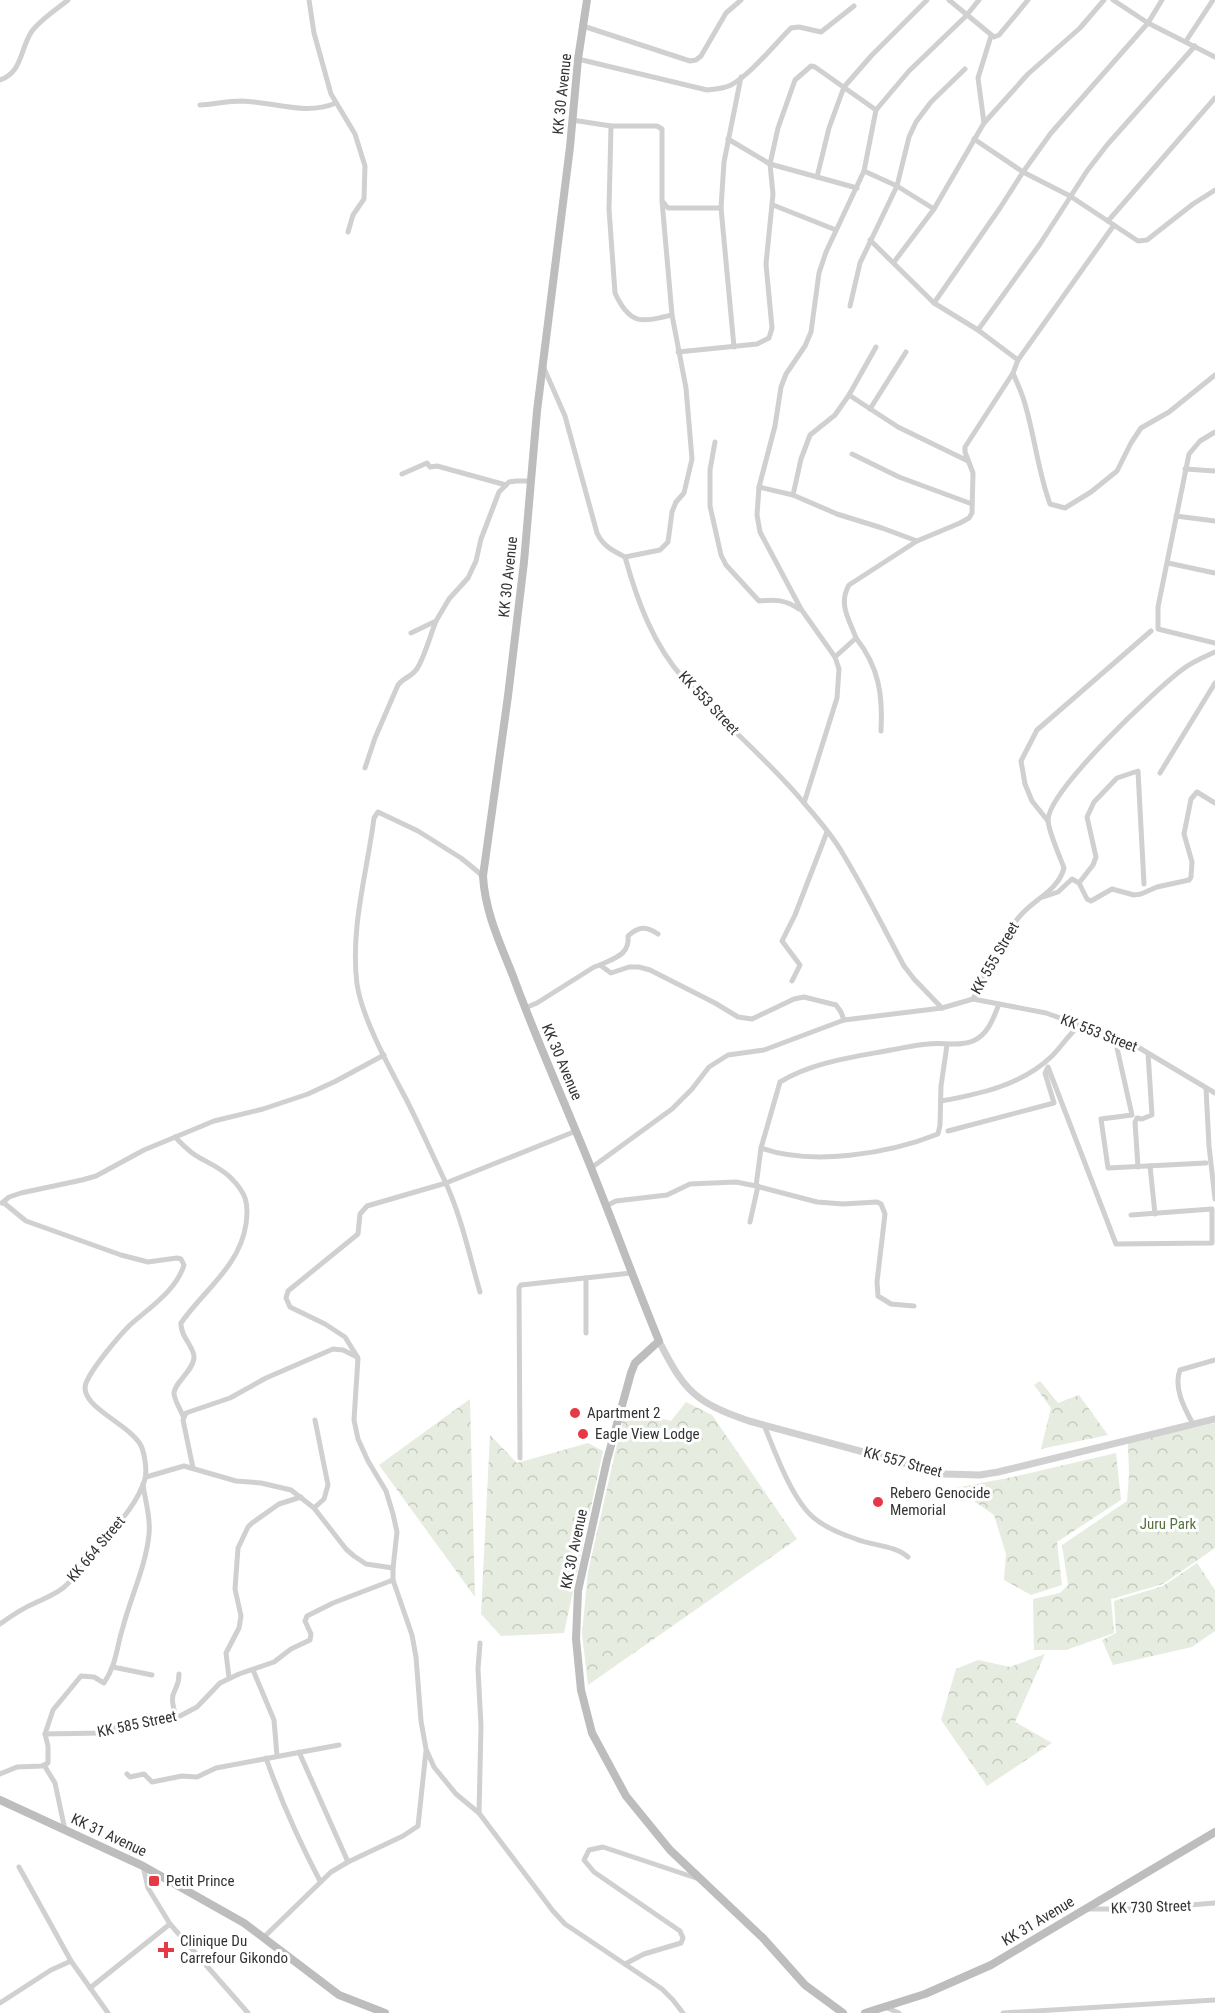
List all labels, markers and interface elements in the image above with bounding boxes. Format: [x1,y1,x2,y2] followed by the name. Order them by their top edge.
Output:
[549,53,575,135] street label: KK 30 Avenue
[495,536,521,618] street label: KK 30 Avenue
[675,667,743,739] street label: KK 553 Street
[967,919,1023,997] street label: KK 555 Street
[1058,1010,1140,1056] street label: KK 553 Street
[538,1021,586,1103] street label: KK 30 Avenue
[587,1404,660,1422] place label: Apartment 2
[568,1406,582,1420] marker: Apartment 2
[595,1425,700,1443] place label: Eagle View Lodge
[576,1427,590,1441] marker: Eagle View Lodge
[862,1443,944,1481] street label: KK 557 Street
[890,1484,990,1519] place label: Rebero Genocide Memorial
[871,1495,885,1509] marker: Rebero Genocide Memorial
[557,1507,591,1591] street label: KK 30 Avenue
[63,1512,129,1586] street label: KK 664 Street
[1140,1515,1196,1533] park label: Juru Park
[96,1707,178,1741] street label: KK 585 Street
[68,1810,150,1860] street label: KK 31 Avenue
[166,1872,235,1890] place label: Petit Prince
[147,1874,161,1888] marker: Petit Prince
[999,1892,1077,1950] street label: KK 31 Avenue
[1110,1897,1192,1917] street label: KK 730 Street
[180,1932,288,1967] place label: Clinique Du Carrefour Gikondo
[157,1941,175,1959] marker: Clinique Du Carrefour Gikondo

